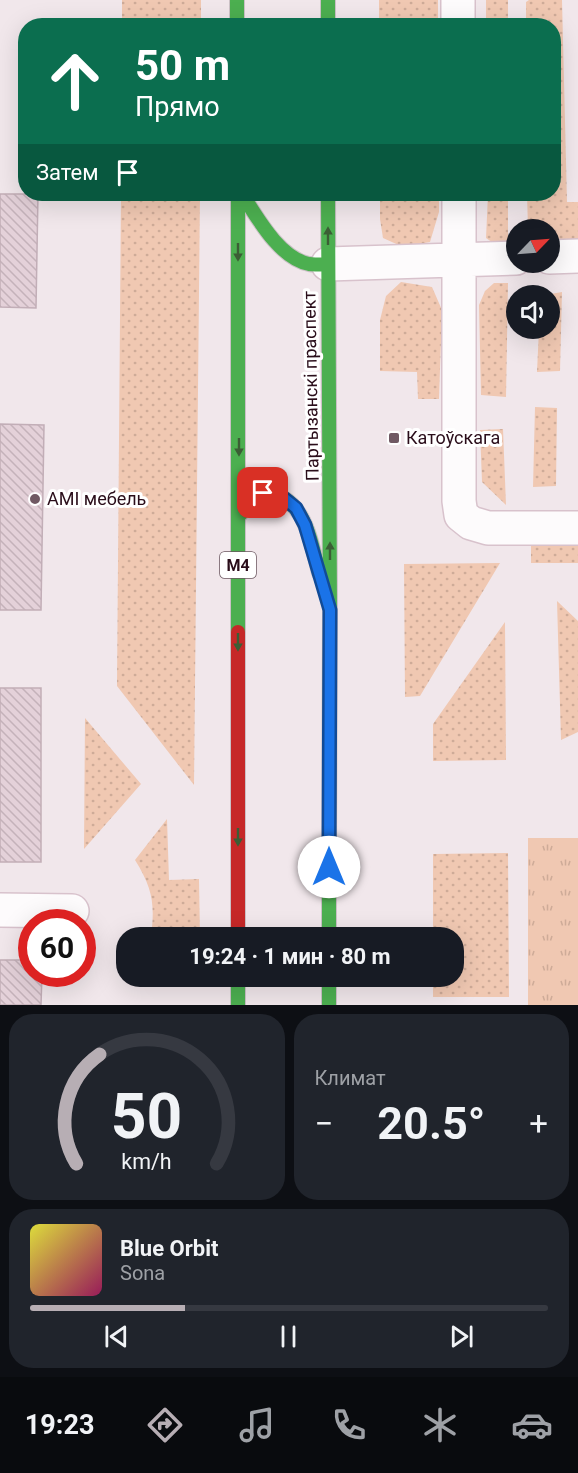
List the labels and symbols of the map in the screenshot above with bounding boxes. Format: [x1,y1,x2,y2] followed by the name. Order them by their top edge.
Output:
[506,219,560,273] north arrow
[323,226,333,245] one-way arrow
[233,242,243,261] one-way arrow
[298,291,323,481] street label: Партызанскі праспект
[406,427,500,448] place label: Катоўскага
[387,431,401,445] marker: Катоўскага
[234,437,244,456] one-way arrow
[237,467,288,518] pin
[47,488,146,509] place label: AMI мебель
[28,492,42,506] marker: AMI мебель
[325,542,335,561] one-way arrow
[220,552,256,578] road number: М4
[233,632,243,651] one-way arrow
[233,827,243,846] one-way arrow
[297,835,361,899] position arrow
[18,909,96,987] speed limit sign: 60

